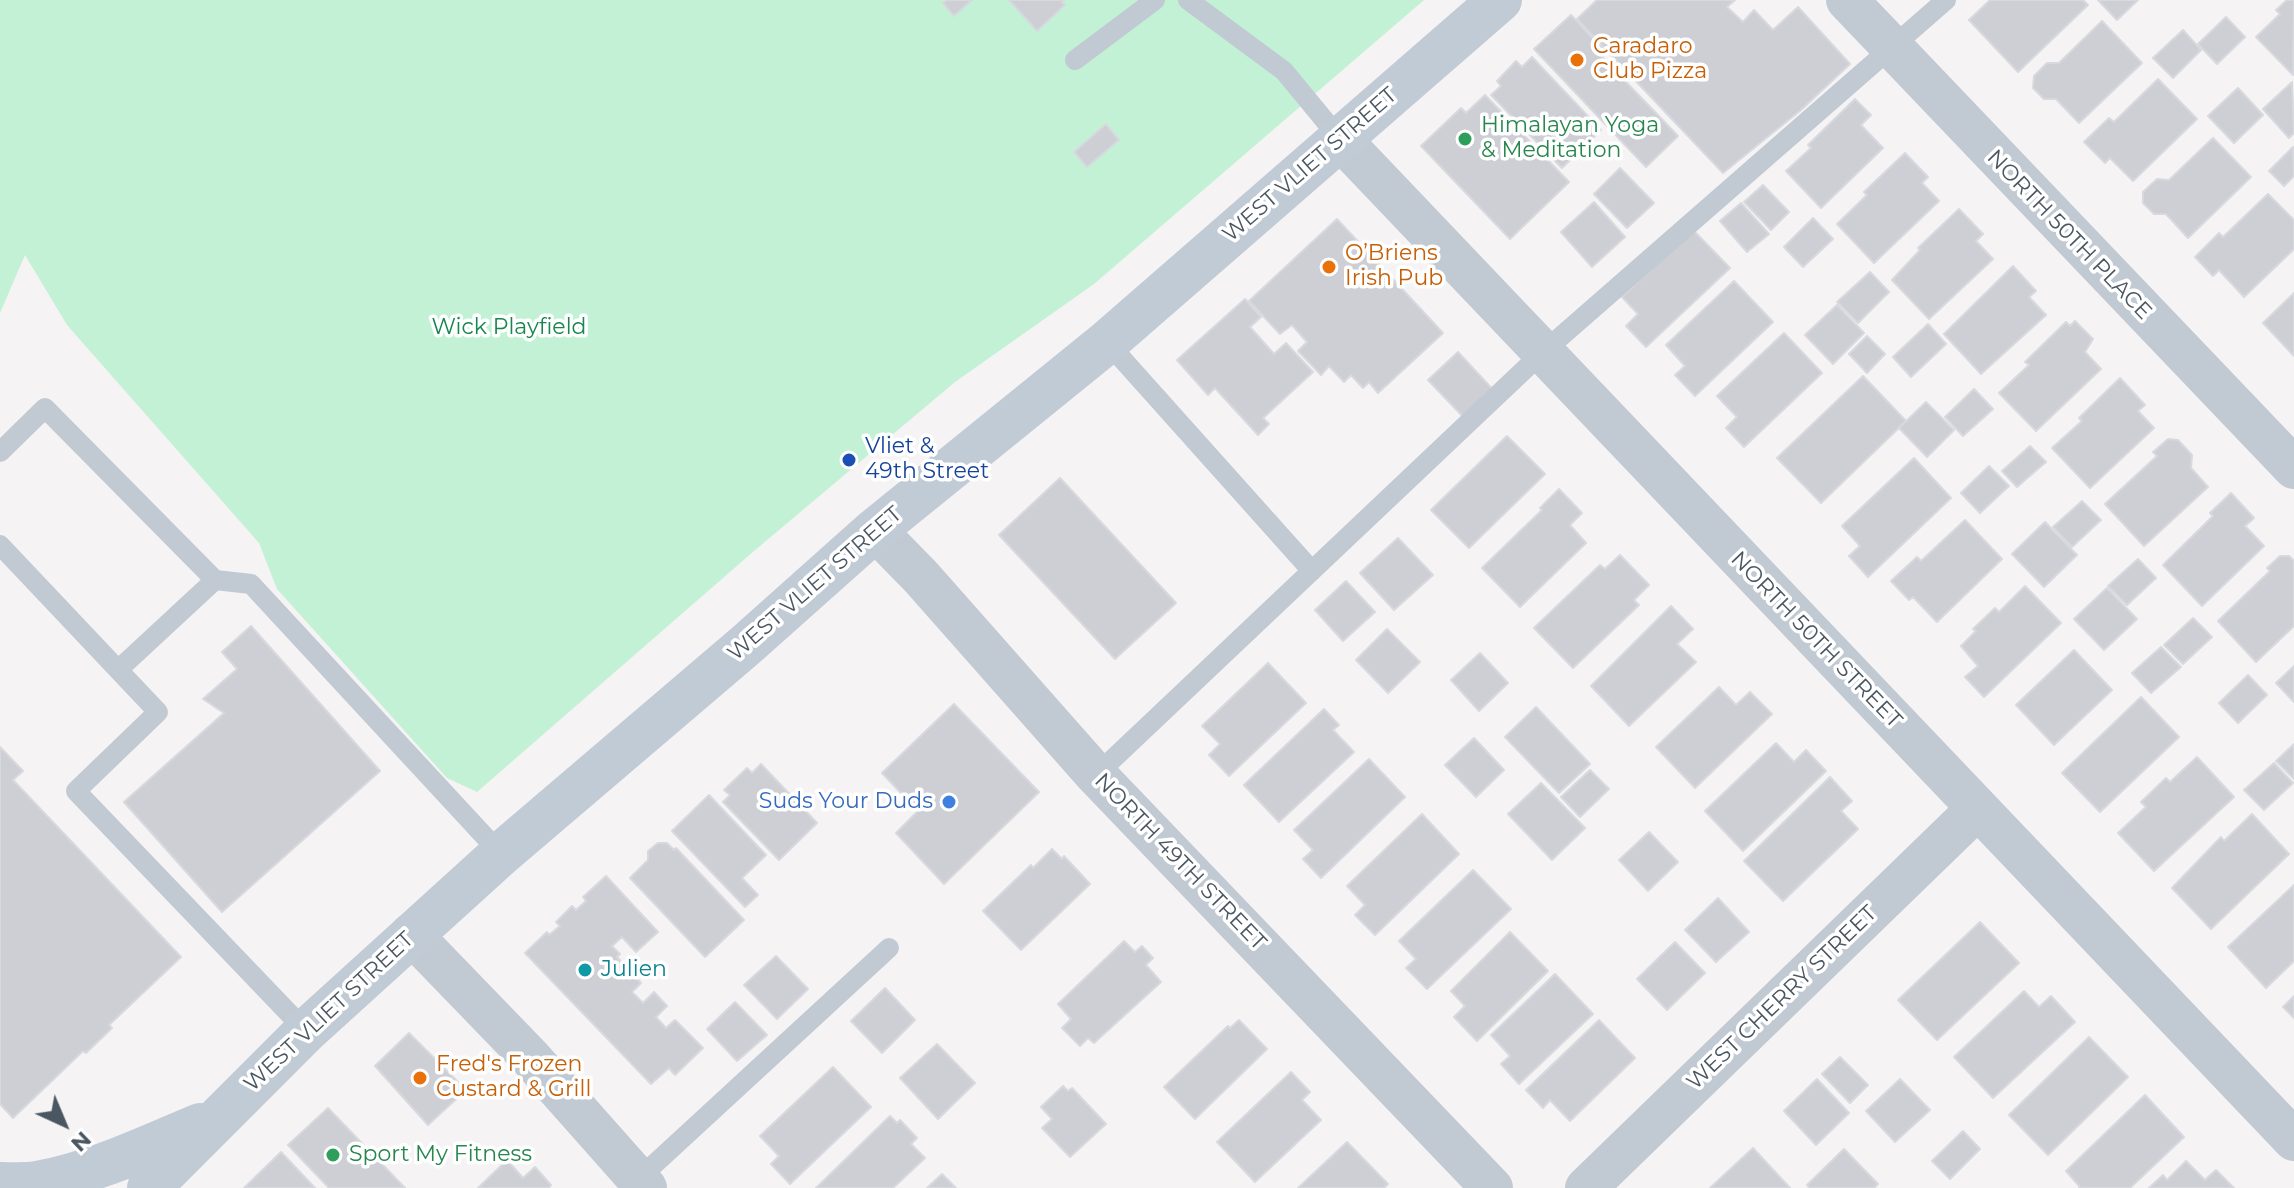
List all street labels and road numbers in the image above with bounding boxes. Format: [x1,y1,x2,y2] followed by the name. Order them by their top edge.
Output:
[1218,82,1402,248] street label: WEST VLIET STREET
[1981,145,2157,325] street label: NORTH 50TH PLACE
[723,501,907,667] street label: WEST VLIET STREET
[1725,546,1907,734] street label: NORTH 50TH STREET
[1089,768,1271,956] street label: NORTH 49TH STREET
[1681,900,1883,1096] street label: WEST CHERRY STREET
[239,927,419,1097] street label: WEST VLIET STREET

